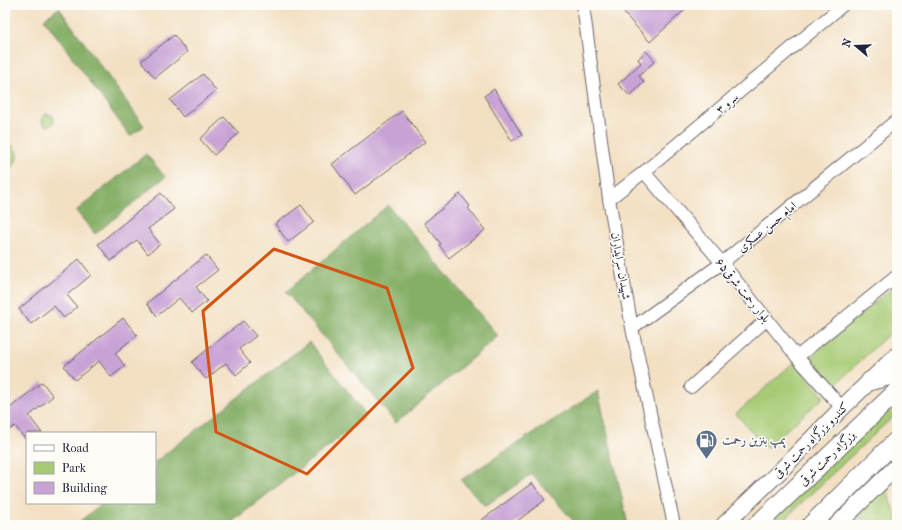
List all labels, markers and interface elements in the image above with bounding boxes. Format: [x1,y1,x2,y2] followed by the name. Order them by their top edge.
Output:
[836,26,876,66] north arrow
[840,36,855,49] text: N
[713,90,742,117] street label: سرو ۳
[735,199,802,258] street label: امام حسن عسکری
[607,231,634,301] street label: شهیدان سرایداران
[712,255,773,326] street label: بلوار رحمت شرقی۶۵
[770,399,852,481] street label: کندرو بزرگراه رحمت شرقی
[693,427,719,460] fuel station icon: پمپ بنزین رحمت
[796,428,858,488] street label: بزرگراه رحمت شرقی
[26,432,156,504] legend
[722,433,786,449] place label: پمپ بنزین رحمت
[62,441,89,455] text: Road
[62,461,87,475] text: Park
[62,481,107,495] text: Building

